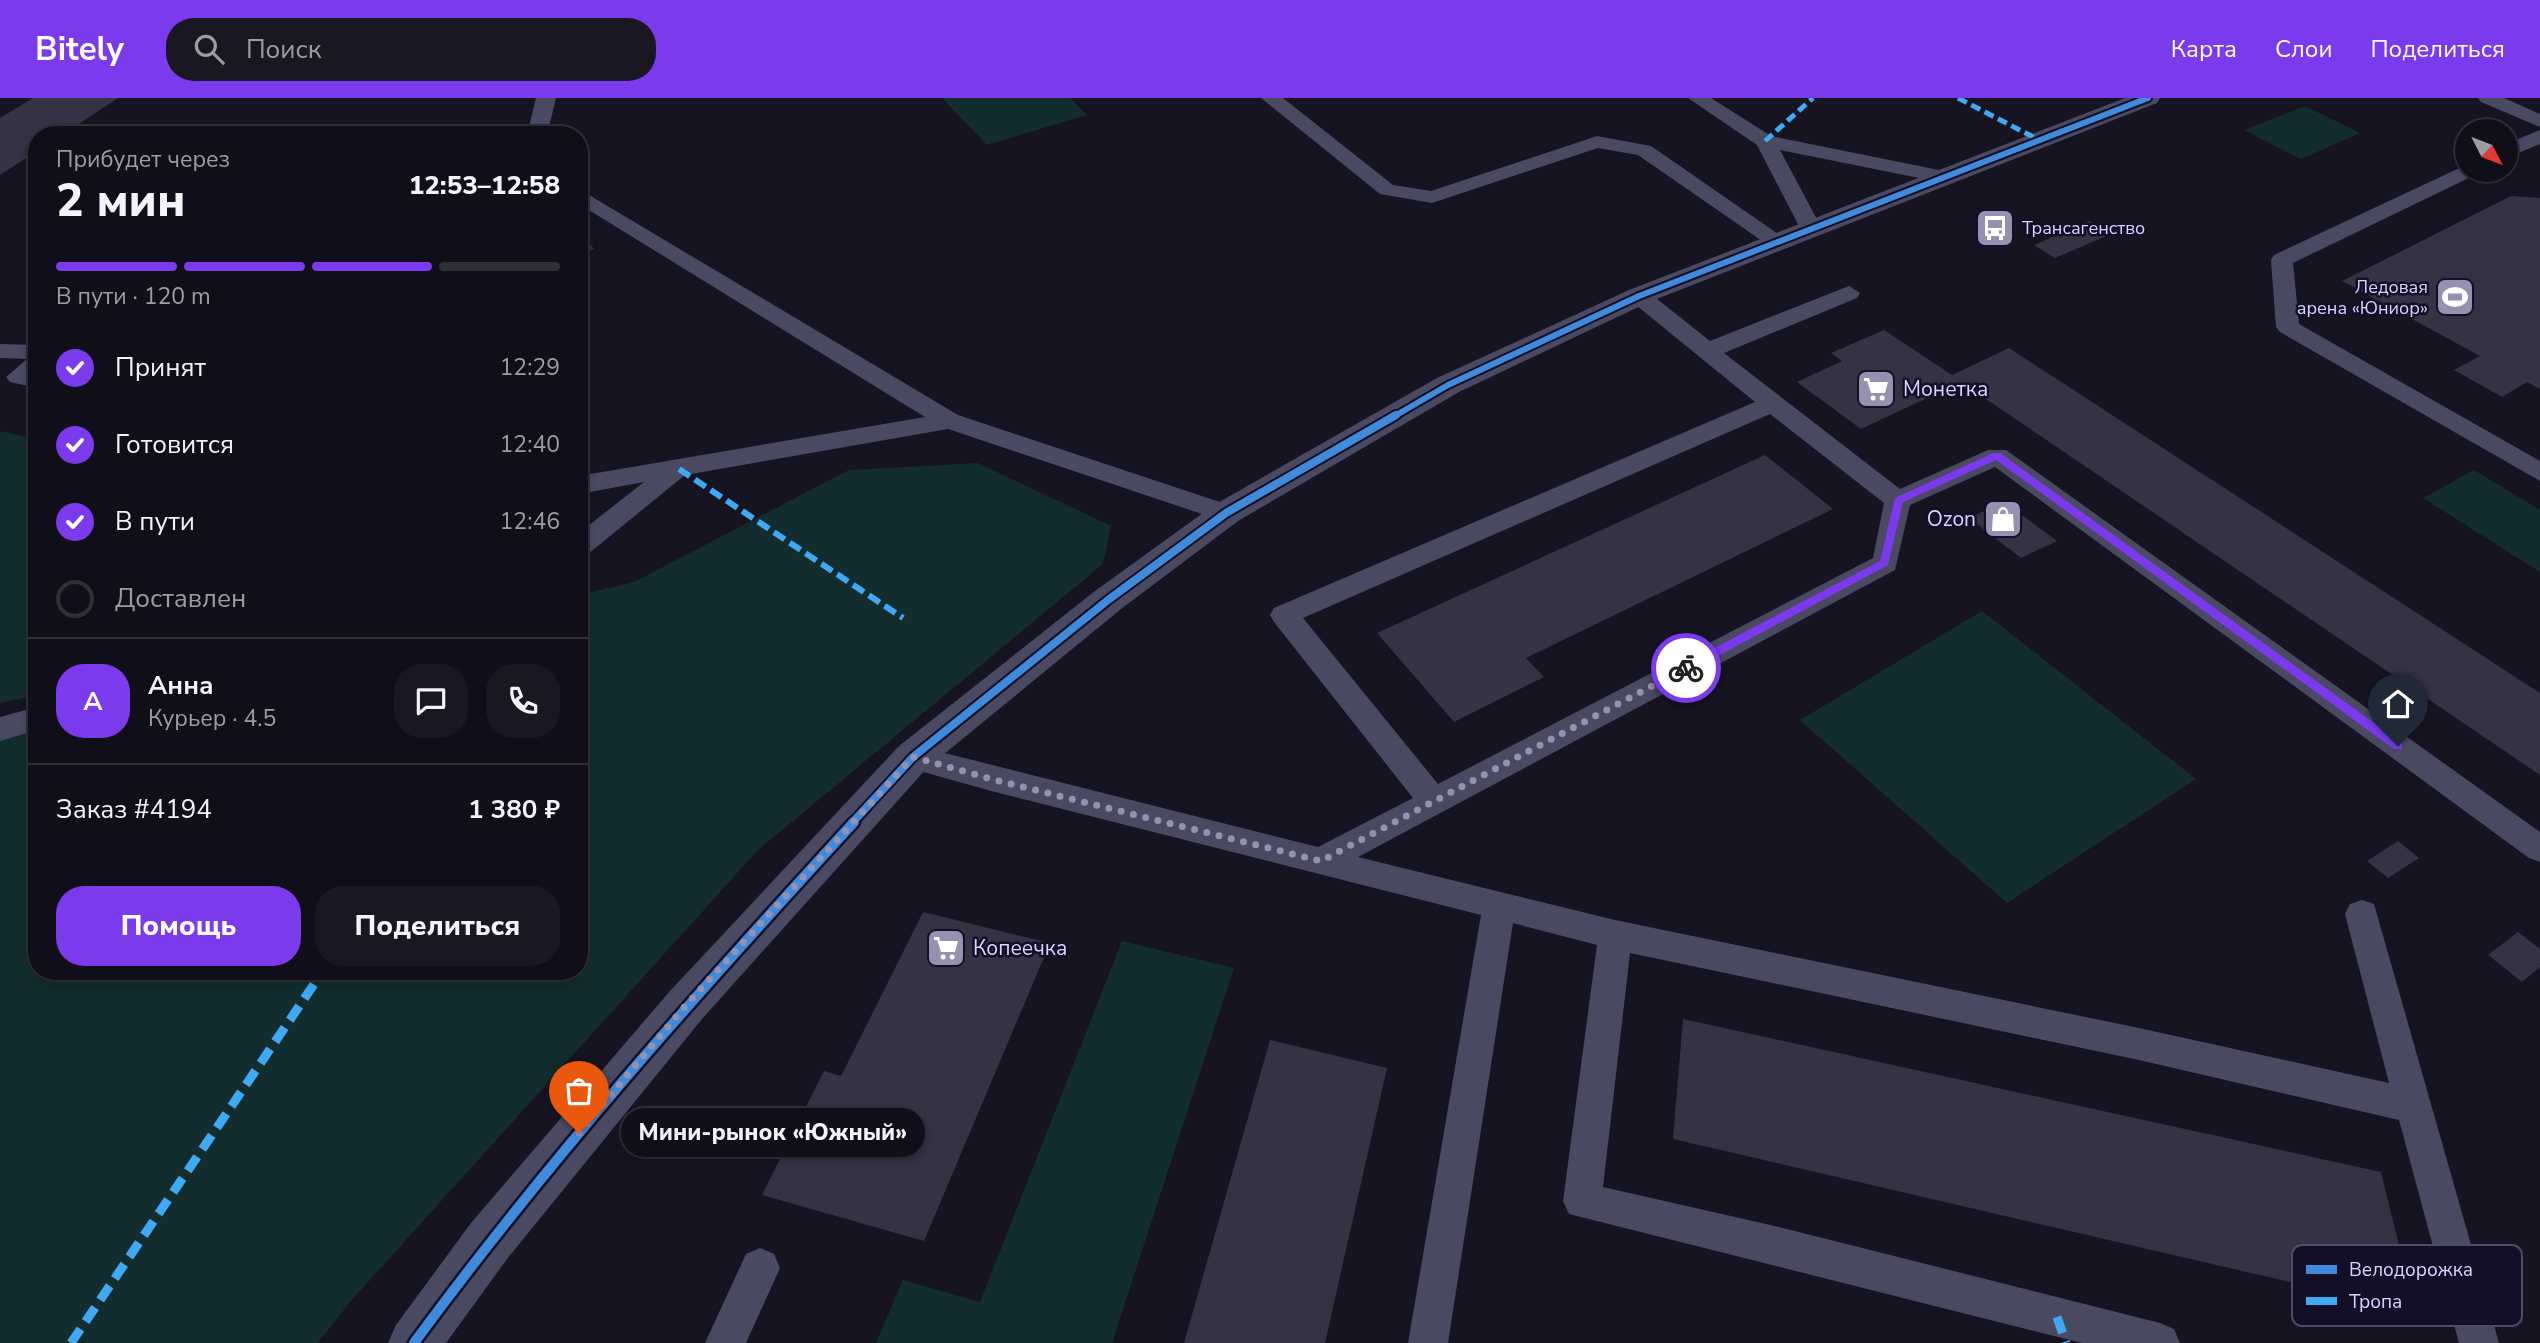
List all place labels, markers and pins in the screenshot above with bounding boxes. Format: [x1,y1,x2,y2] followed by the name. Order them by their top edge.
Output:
[1974,207,2016,249] bus stop icon: Трансагенство
[2022,216,2145,240] place label: Трансагенство
[2297,275,2428,320] place label: Ледовая арена «Юниор»
[2434,276,2476,318] sports icon: Ледовая арена «Юниор»
[1855,368,1897,410] supermarket icon: Монетка
[1903,375,1988,403] place label: Монетка
[1982,498,2024,540] shop icon: Ozon
[1927,505,1976,533] place label: Ozon
[2368,674,2428,746] pin
[925,927,967,969] supermarket icon: Копеечка
[973,934,1067,962] place label: Копеечка
[549,1061,609,1133] pin
[621,1108,926,1158] callout: Мини-рынок «Южный»

